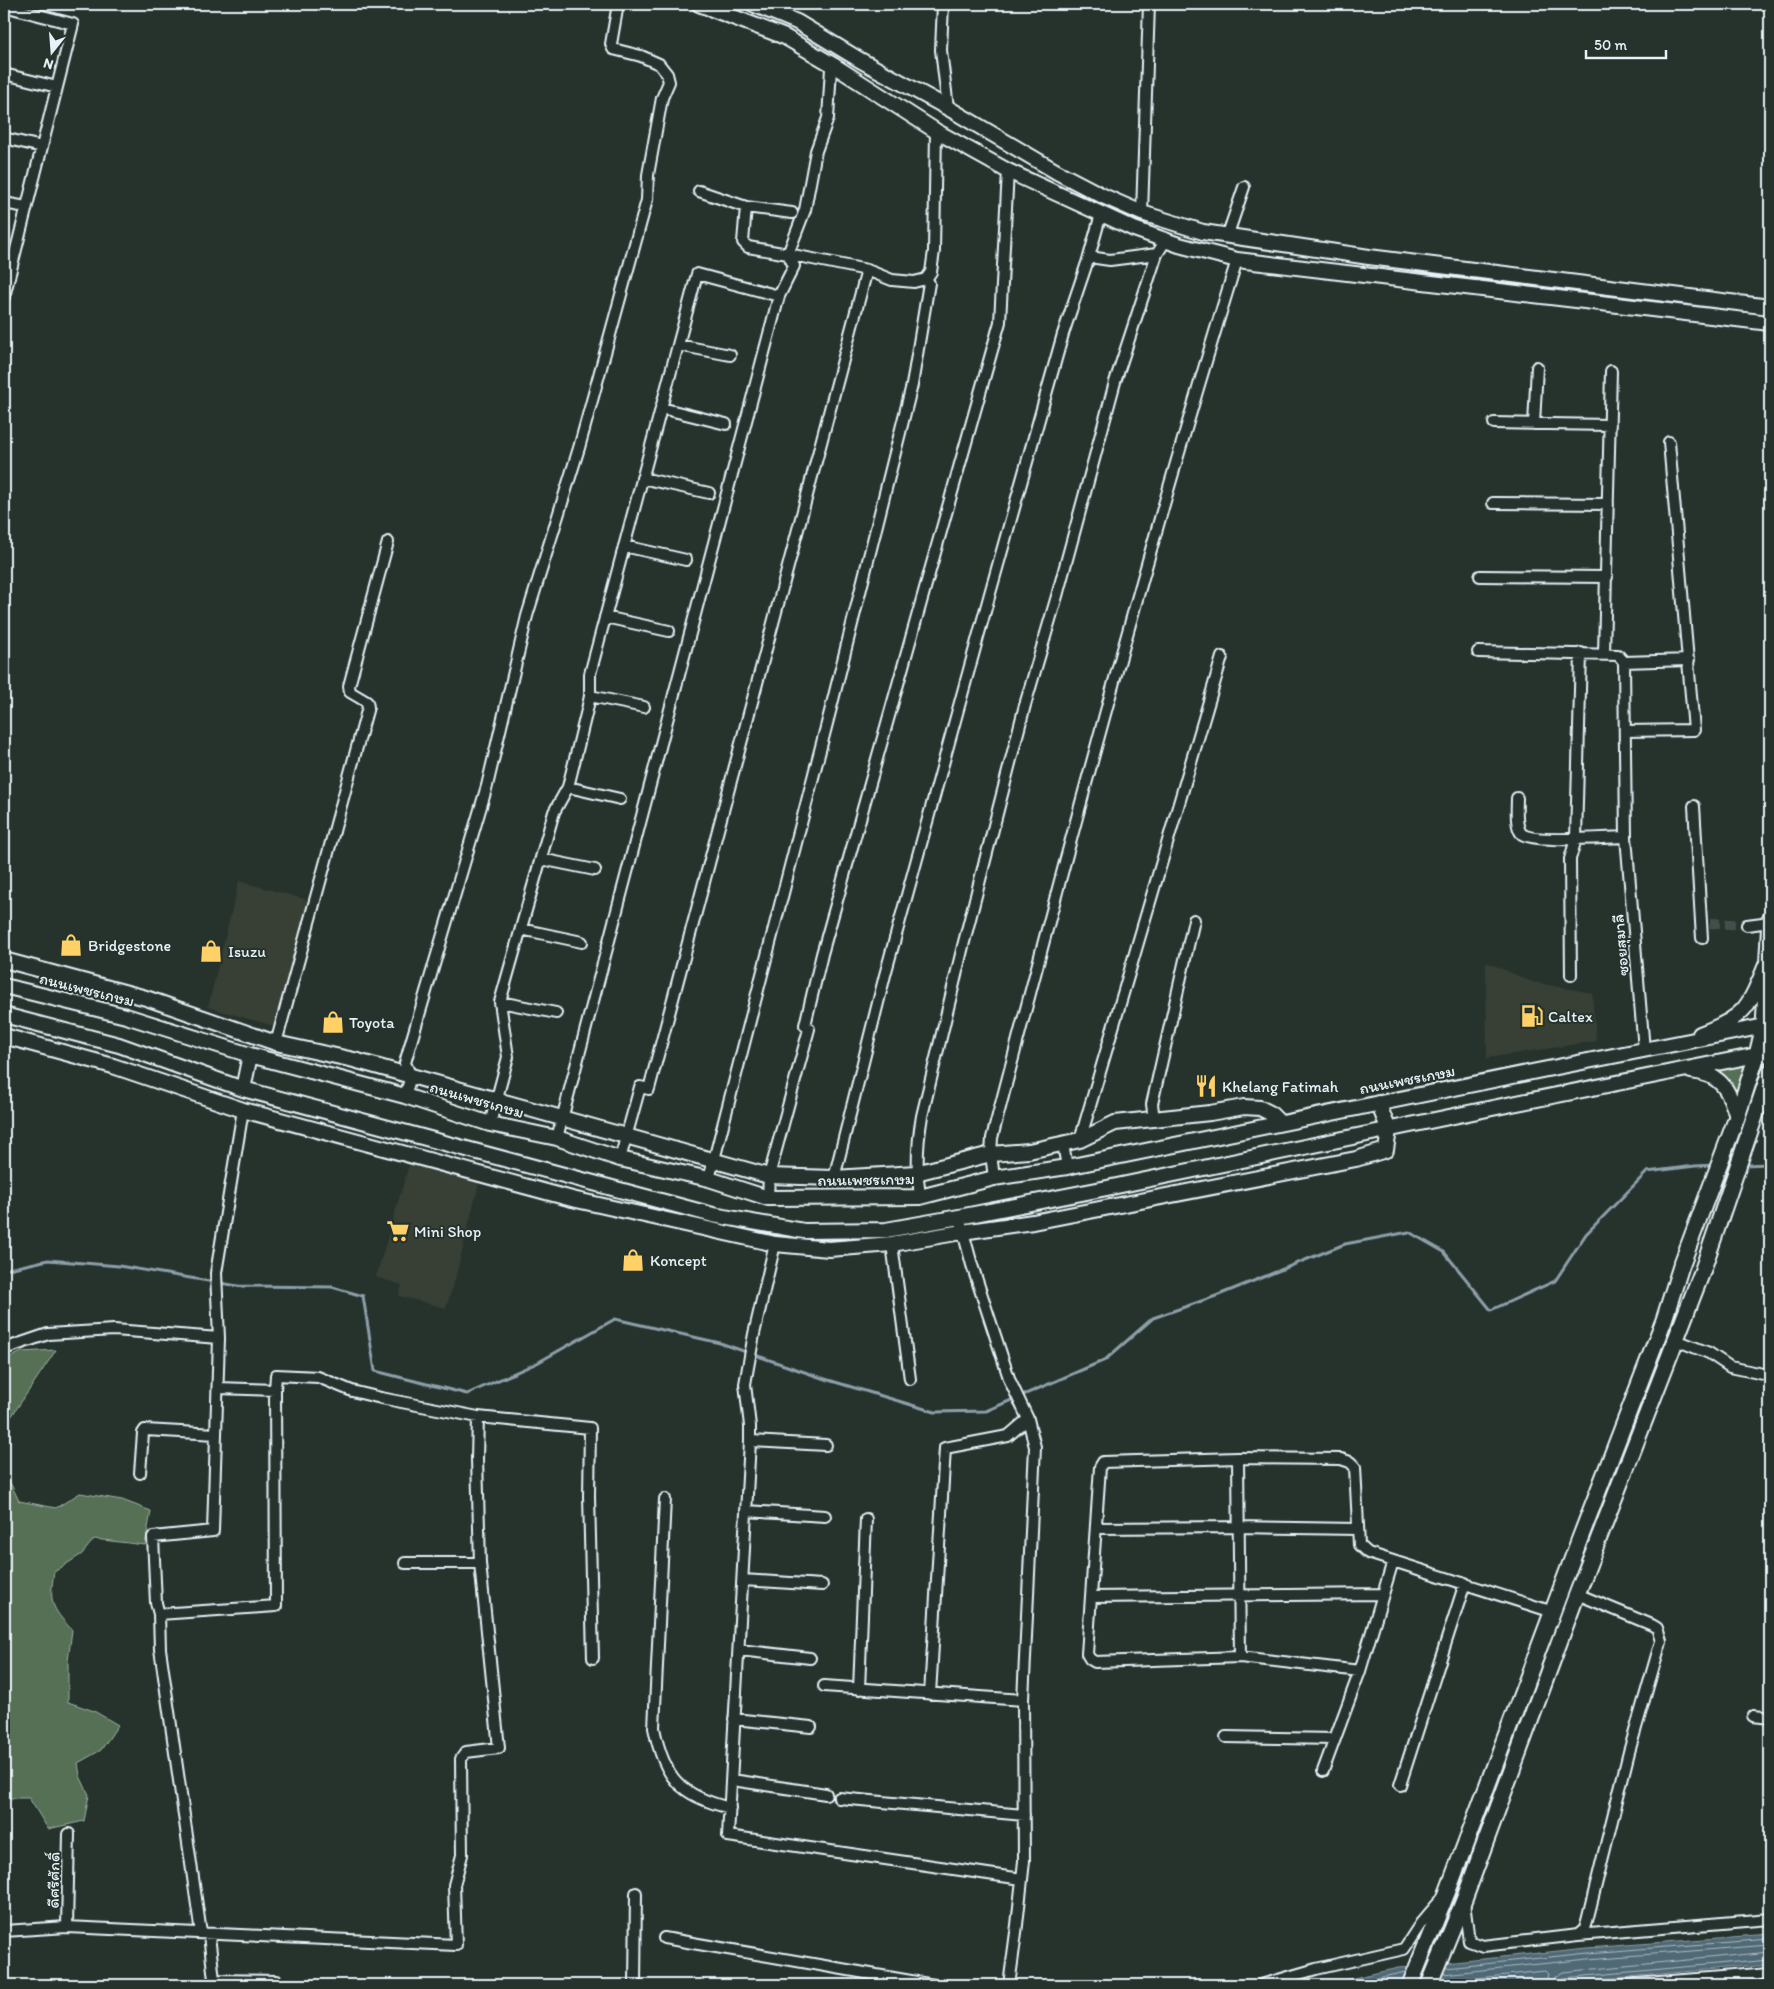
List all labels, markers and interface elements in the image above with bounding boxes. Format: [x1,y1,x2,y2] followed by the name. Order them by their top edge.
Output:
[28,28,78,78] north arrow
[1586,28,1666,60] scale bar
[1594,36,1627,54] text: 50 m
[41,54,55,73] text: N
[1608,913,1634,977] street label: ซอยสุมาลี
[58,932,84,958] shop icon: Bridgestone
[88,936,171,955] place label: Bridgestone
[198,938,224,964] shop icon: Isuzu
[228,942,266,961] place label: Isuzu
[37,969,136,1010] street label: ถนนเพชรเกษม
[1519,1003,1545,1029] fuel station icon: Caltex
[1548,1007,1593,1026] place label: Caltex
[320,1009,346,1035] shop icon: Toyota
[349,1013,395,1032] place label: Toyota
[1358,1061,1457,1098] street label: ถนนเพชรเกษม
[1193,1073,1219,1099] restaurant icon: Khelang Fatimah
[428,1077,526,1122] street label: ถนนเพชรเกษม
[1222,1077,1339,1096] place label: Khelang Fatimah
[817,1169,915,1190] street label: ถนนเพชรเกษม
[385,1218,411,1244] supermarket icon: Mini Shop
[414,1222,481,1241] place label: Mini Shop
[620,1247,646,1273] shop icon: Koncept
[650,1251,707,1270] place label: Koncept
[43,1851,63,1909] street label: ดีศรีศักดิ์

